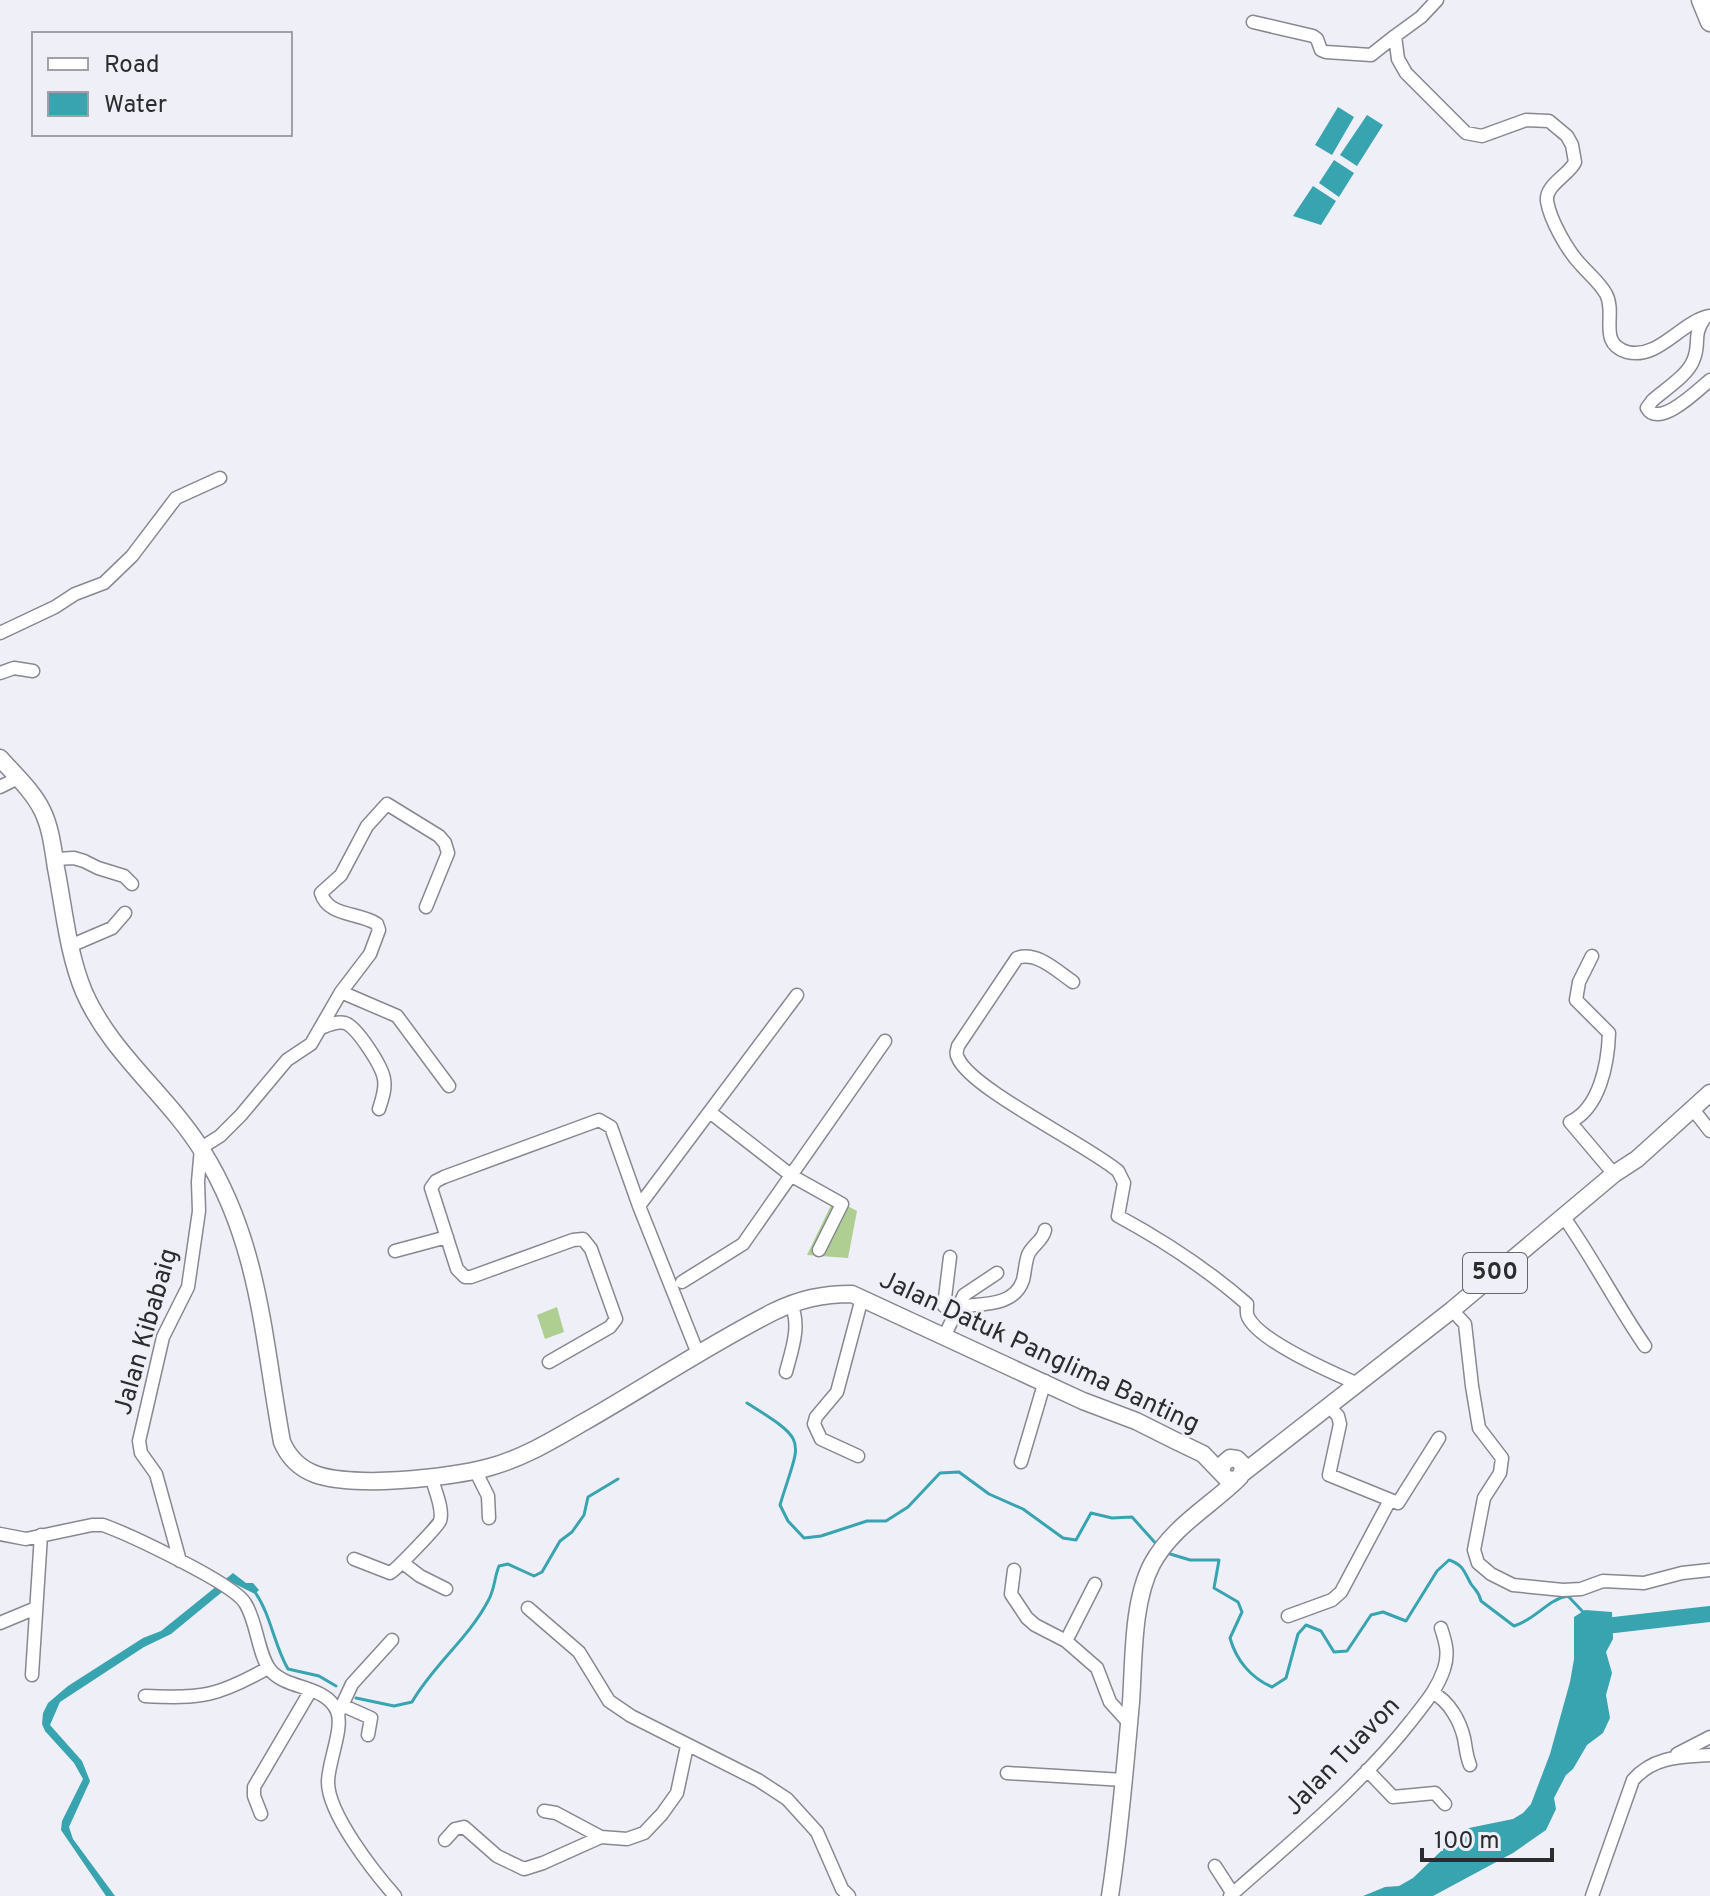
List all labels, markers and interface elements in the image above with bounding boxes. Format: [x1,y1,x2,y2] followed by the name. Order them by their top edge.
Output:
[32,32,292,136] legend
[104,51,160,81] text: Road
[104,91,167,121] text: Water
[107,1245,187,1419] street label: Jalan Kibabaig
[1463,1253,1527,1293] road number: 500
[874,1264,1204,1442] street label: Jalan Datuk Panglima Banting
[1278,1690,1408,1824] street label: Jalan Tuavon
[1422,1812,1552,1862] scale bar
[1434,1827,1500,1857] text: 100 m

